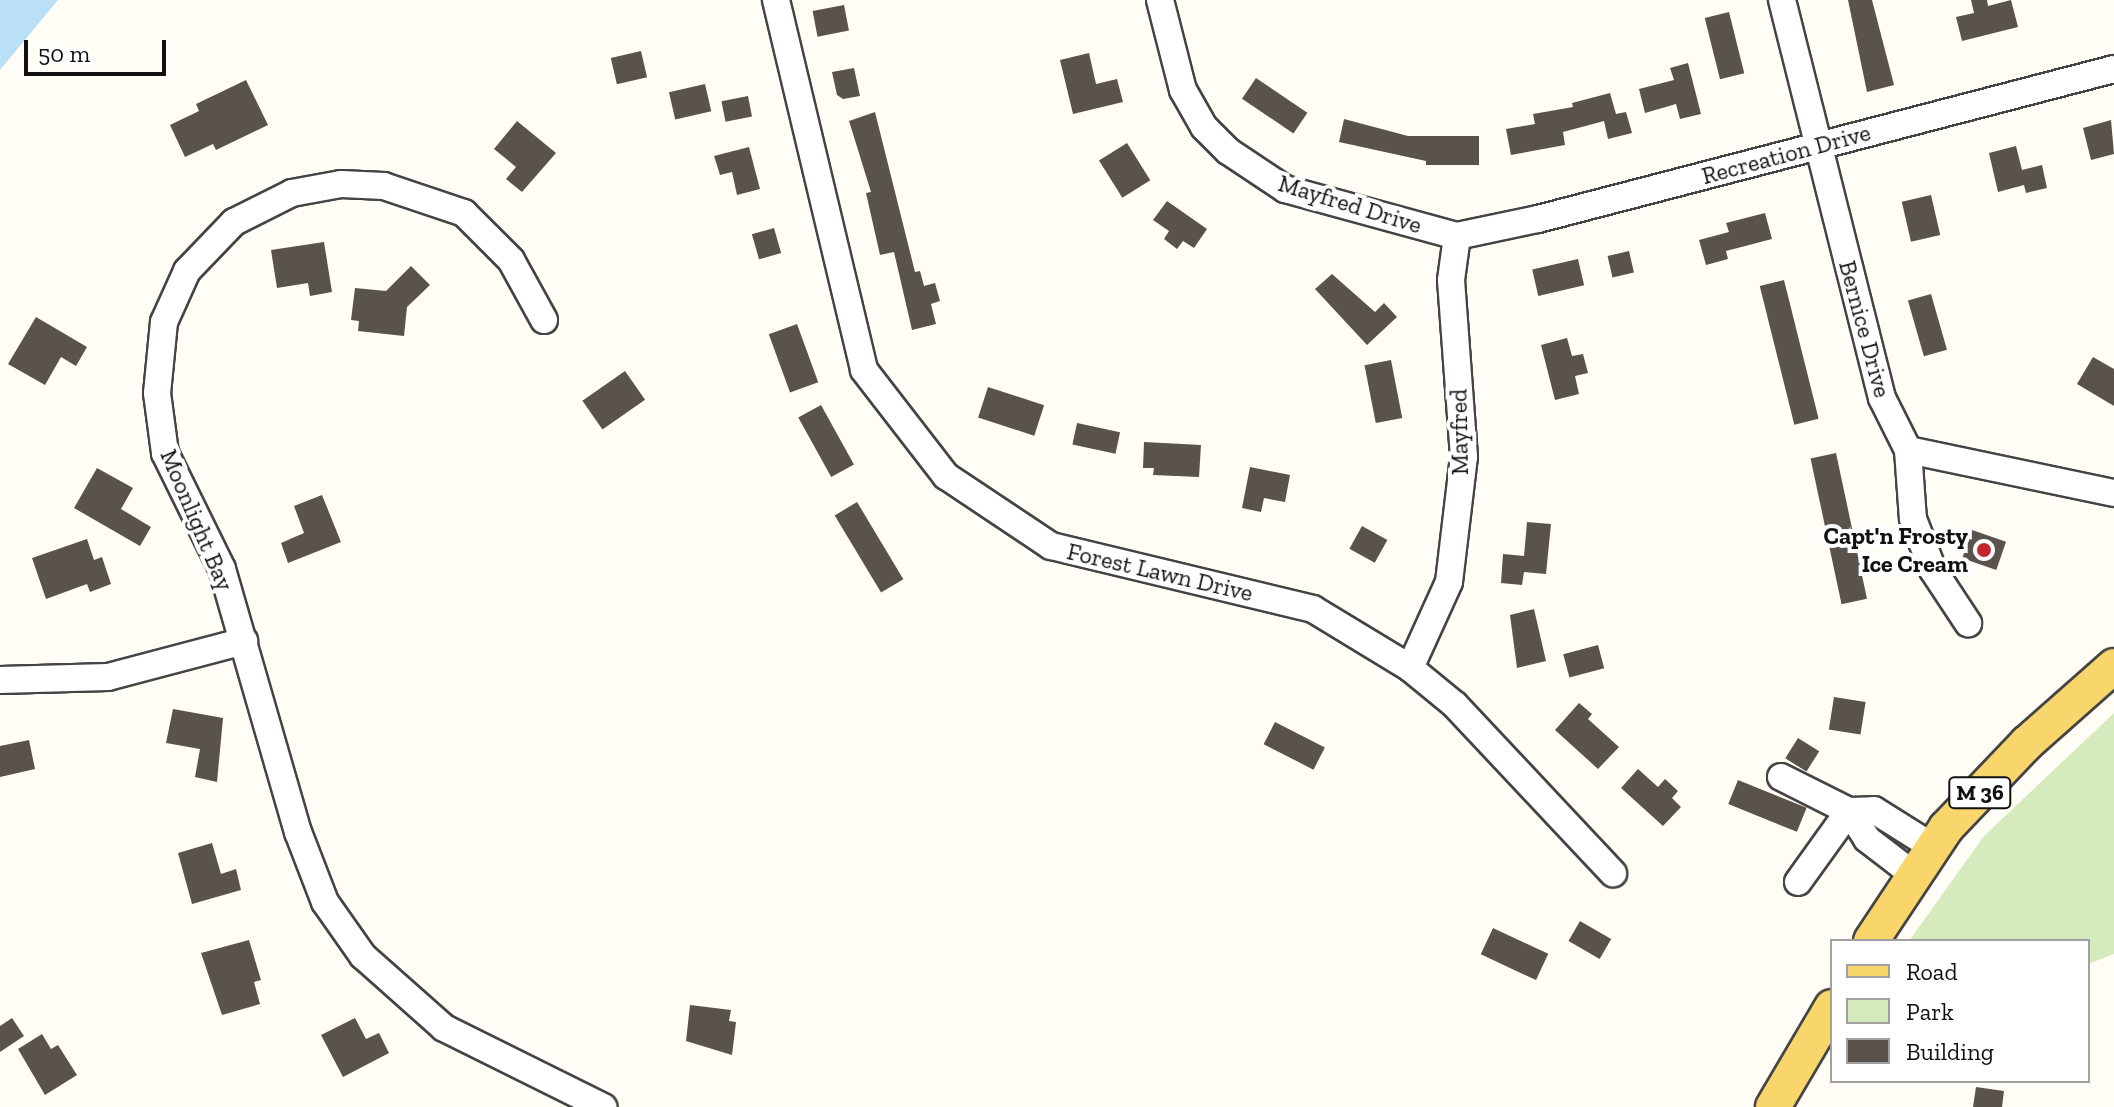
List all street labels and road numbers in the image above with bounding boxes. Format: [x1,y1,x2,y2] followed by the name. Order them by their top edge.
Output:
[1698,118,1874,190] street label: Recreation Drive
[1275,169,1425,239] street label: Mayfred Drive
[1833,257,1897,401] street label: Bernice Drive
[1444,389,1474,475] street label: Mayfred
[154,445,240,595] street label: Moonlight Bay
[1064,537,1256,607] street label: Forest Lawn Drive
[1948,775,2012,811] road number: M 36

